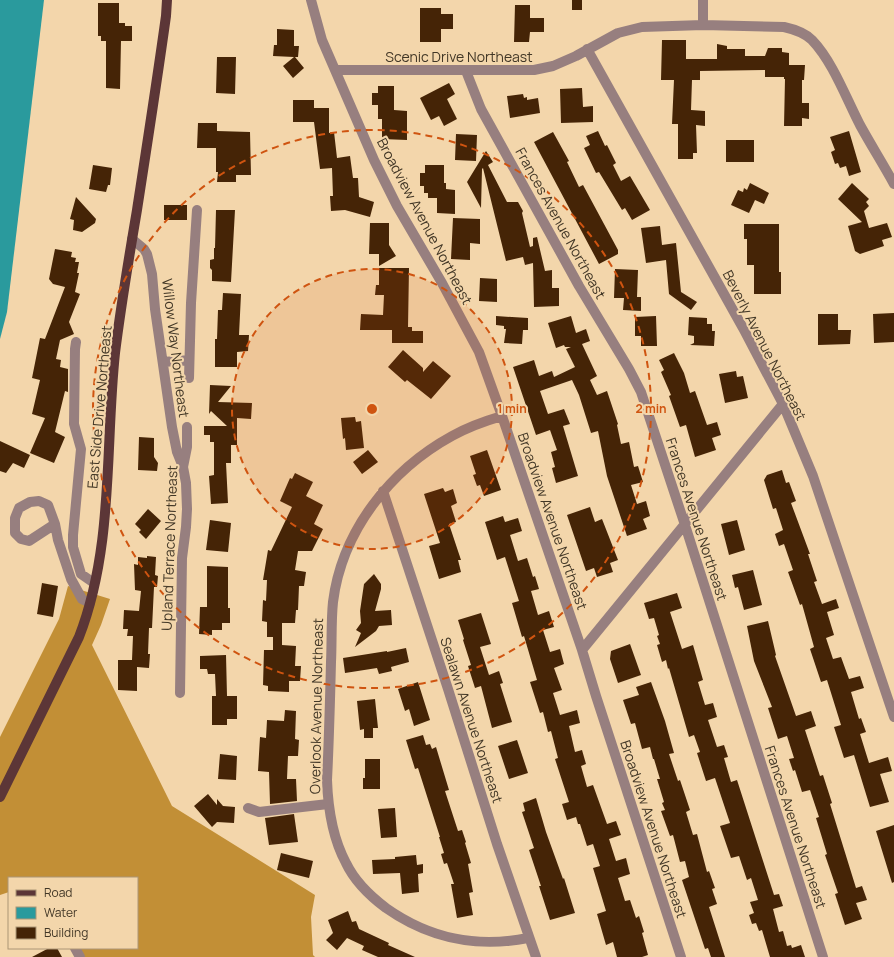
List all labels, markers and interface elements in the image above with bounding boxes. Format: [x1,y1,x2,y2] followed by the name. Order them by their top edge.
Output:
[385,47,533,66] street label: Scenic Drive Northeast
[373,134,477,308] street label: Broadview Avenue Northeast
[511,144,611,302] street label: Frances Avenue Northeast
[719,267,811,424] street label: Beverly Avenue Northeast
[158,277,194,419] street label: Willow Way Northeast
[82,324,116,489] street label: East Side Drive Northeast
[497,400,527,417] text: 1 min
[635,400,667,417] text: 2 min
[365,402,379,416] centre of rings
[514,430,592,612] street label: Broadview Avenue Northeast
[662,435,732,603] street label: Frances Avenue Northeast
[157,464,181,631] street label: Upland Terrace Northeast
[305,617,327,794] street label: Overlook Avenue Northeast
[436,635,508,806] street label: Sealawn Avenue Northeast
[616,738,692,921] street label: Broadview Avenue Northeast
[761,743,831,911] street label: Frances Avenue Northeast
[8,877,138,949] legend
[44,884,72,901] text: Road
[44,904,78,921] text: Water
[44,924,88,941] text: Building

